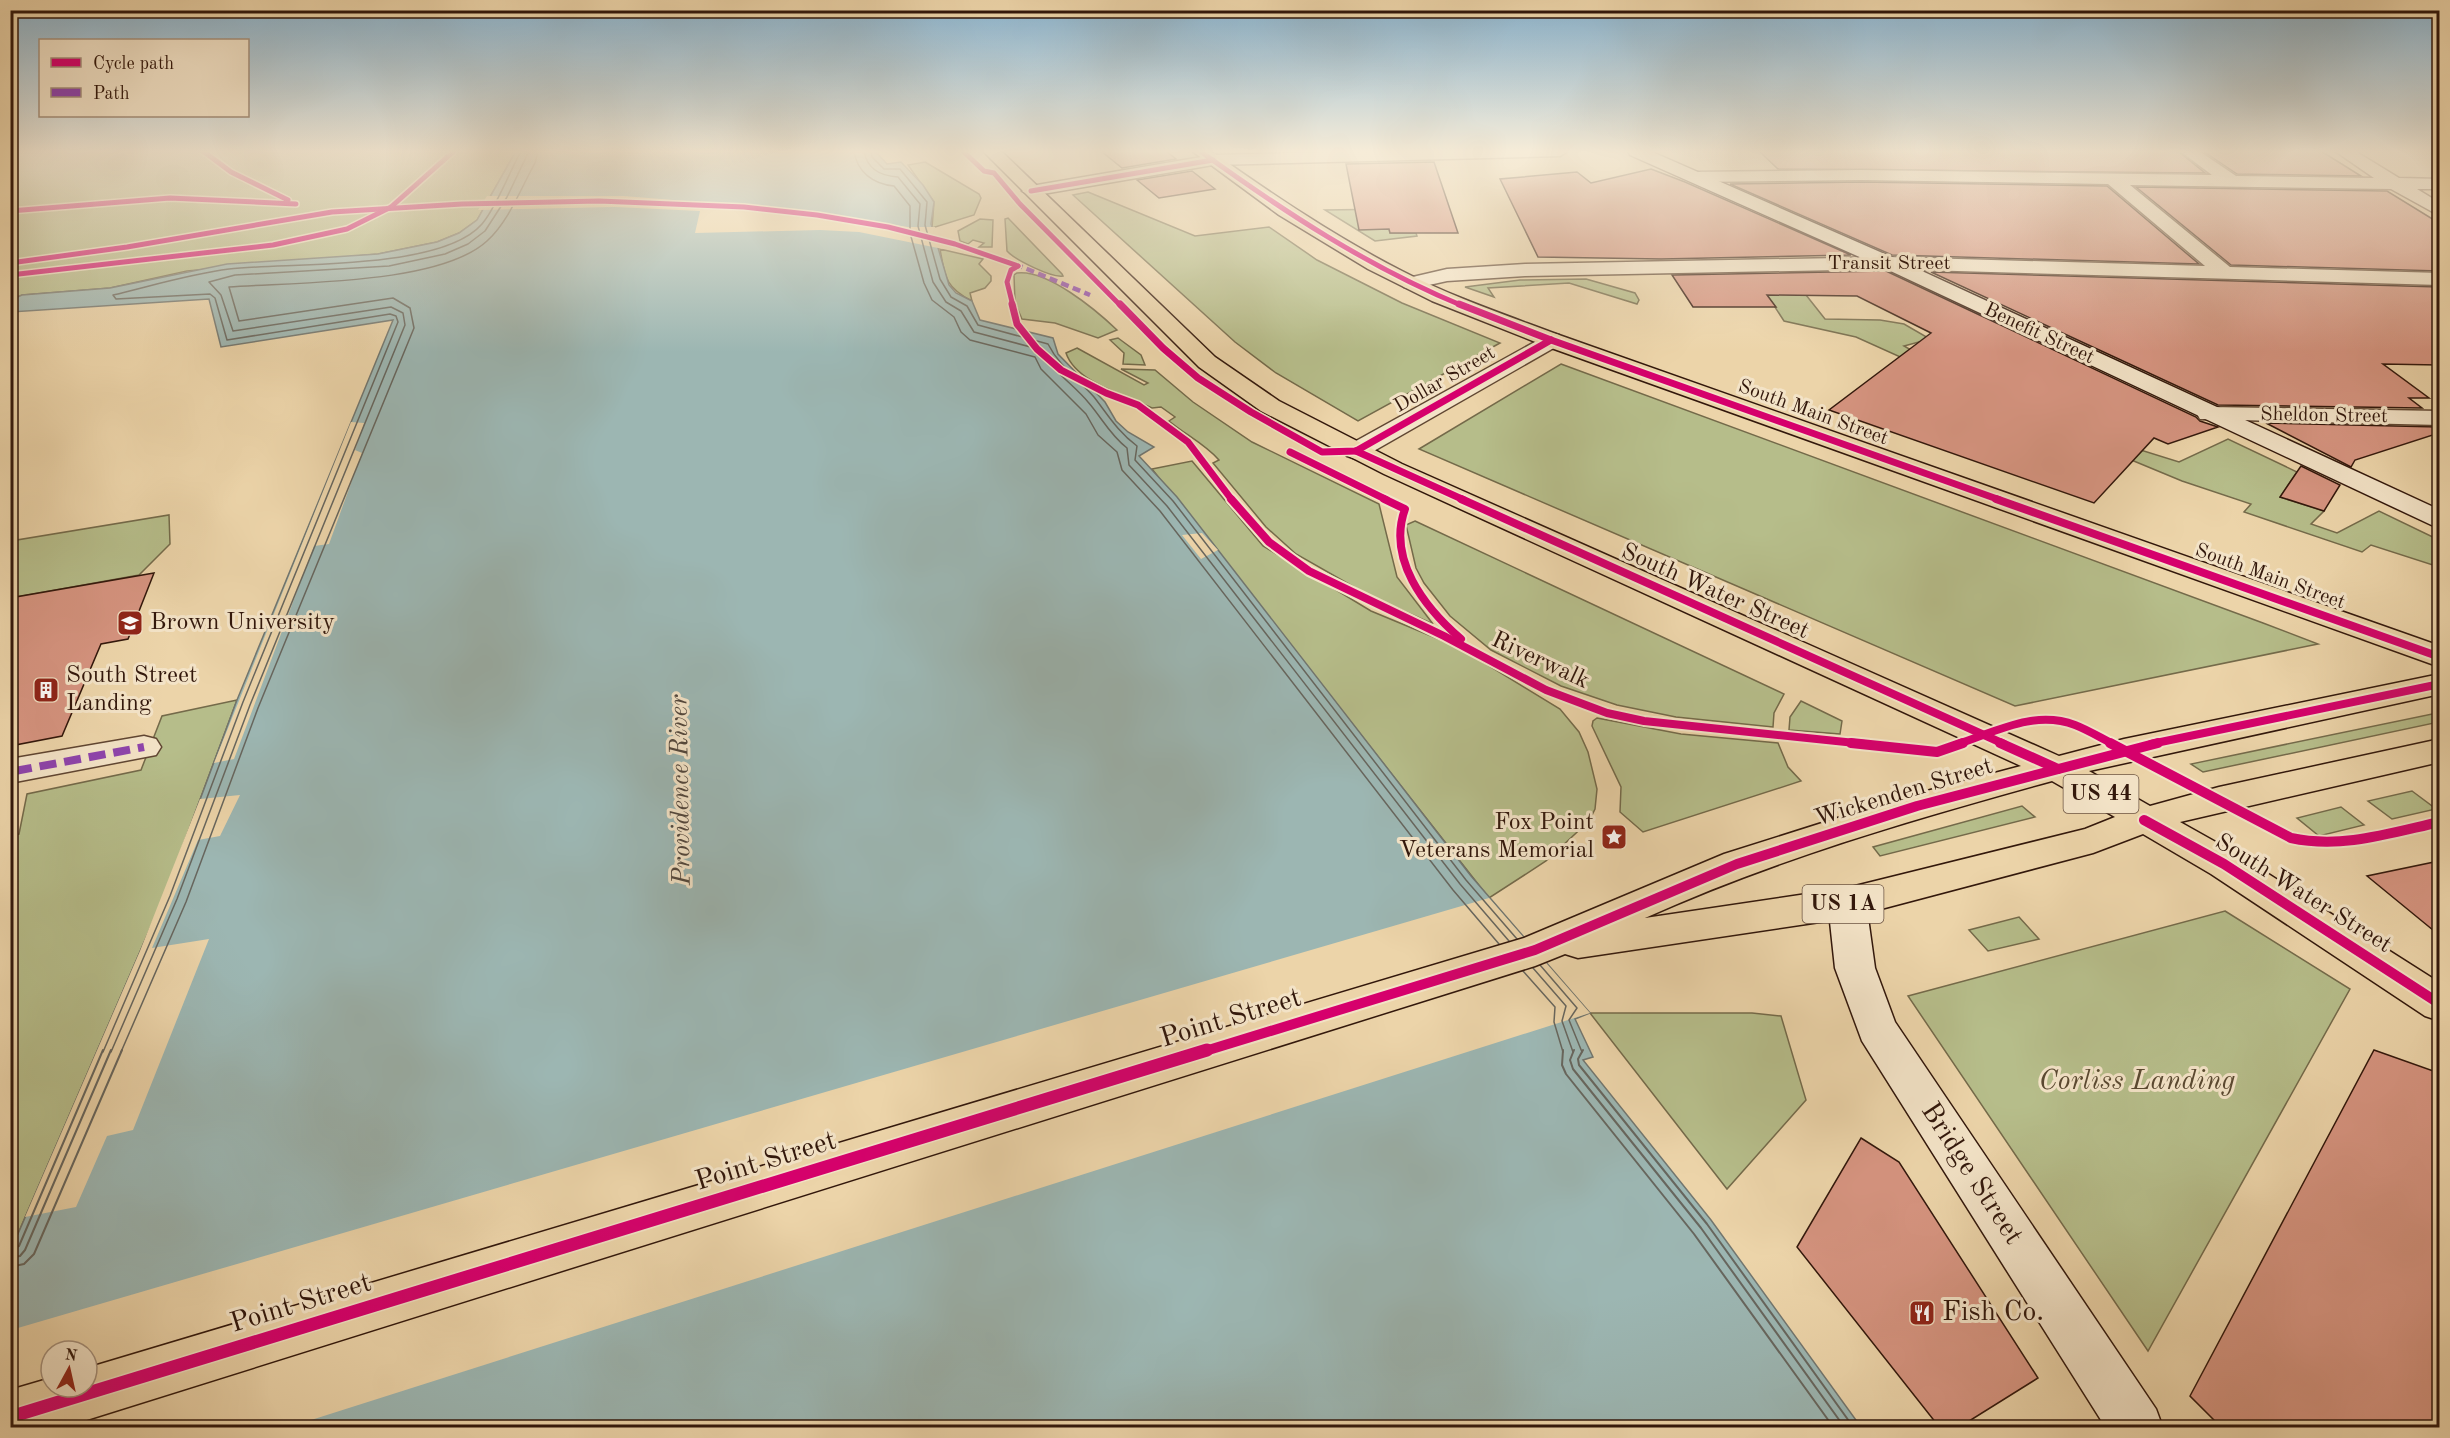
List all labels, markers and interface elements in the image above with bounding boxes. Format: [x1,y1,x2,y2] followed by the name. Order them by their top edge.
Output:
[39,39,249,117] legend
[93,55,174,73] text: Cycle path
[93,85,130,103] text: Path
[1828,254,1950,274] street label: Transit Street
[1981,300,2097,368] street label: Benefit Street
[1391,343,1499,417] street label: Dollar Street
[1735,377,1891,449] street label: South Main Street
[2260,405,2388,427] street label: Sheldon Street
[1617,540,1813,644] street label: South Water Street
[2192,541,2348,613] street label: South Main Street
[115,608,145,638] school or university icon: Brown University
[150,611,335,635] place label: Brown University
[1487,628,1593,694] street label: Riverwalk
[66,664,197,716] place label: South Street Landing
[31,675,61,705] building icon: South Street Landing
[666,694,696,886] water label: Providence River
[1812,755,1996,831] street label: Wickenden Street
[2064,775,2138,813] road number: US 44
[1399,811,1594,863] place label: Fox Point Veterans Memorial
[1599,822,1629,852] place icon: Fox Point Veterans Memorial
[2211,830,2395,958] street label: South Water Street
[1802,885,1884,923] road number: US 1A
[1157,984,1305,1054] street label: Point Street
[2039,1068,2235,1096] park label: Corliss Landing
[1915,1098,2027,1250] street label: Bridge Street
[692,1127,840,1197] street label: Point Street
[227,1269,375,1339] street label: Point Street
[1907,1298,1937,1328] restaurant icon: Fish Co.
[1942,1299,2044,1327] place label: Fish Co.
[39,1339,99,1399] north arrow
[64,1347,79,1365] text: N

